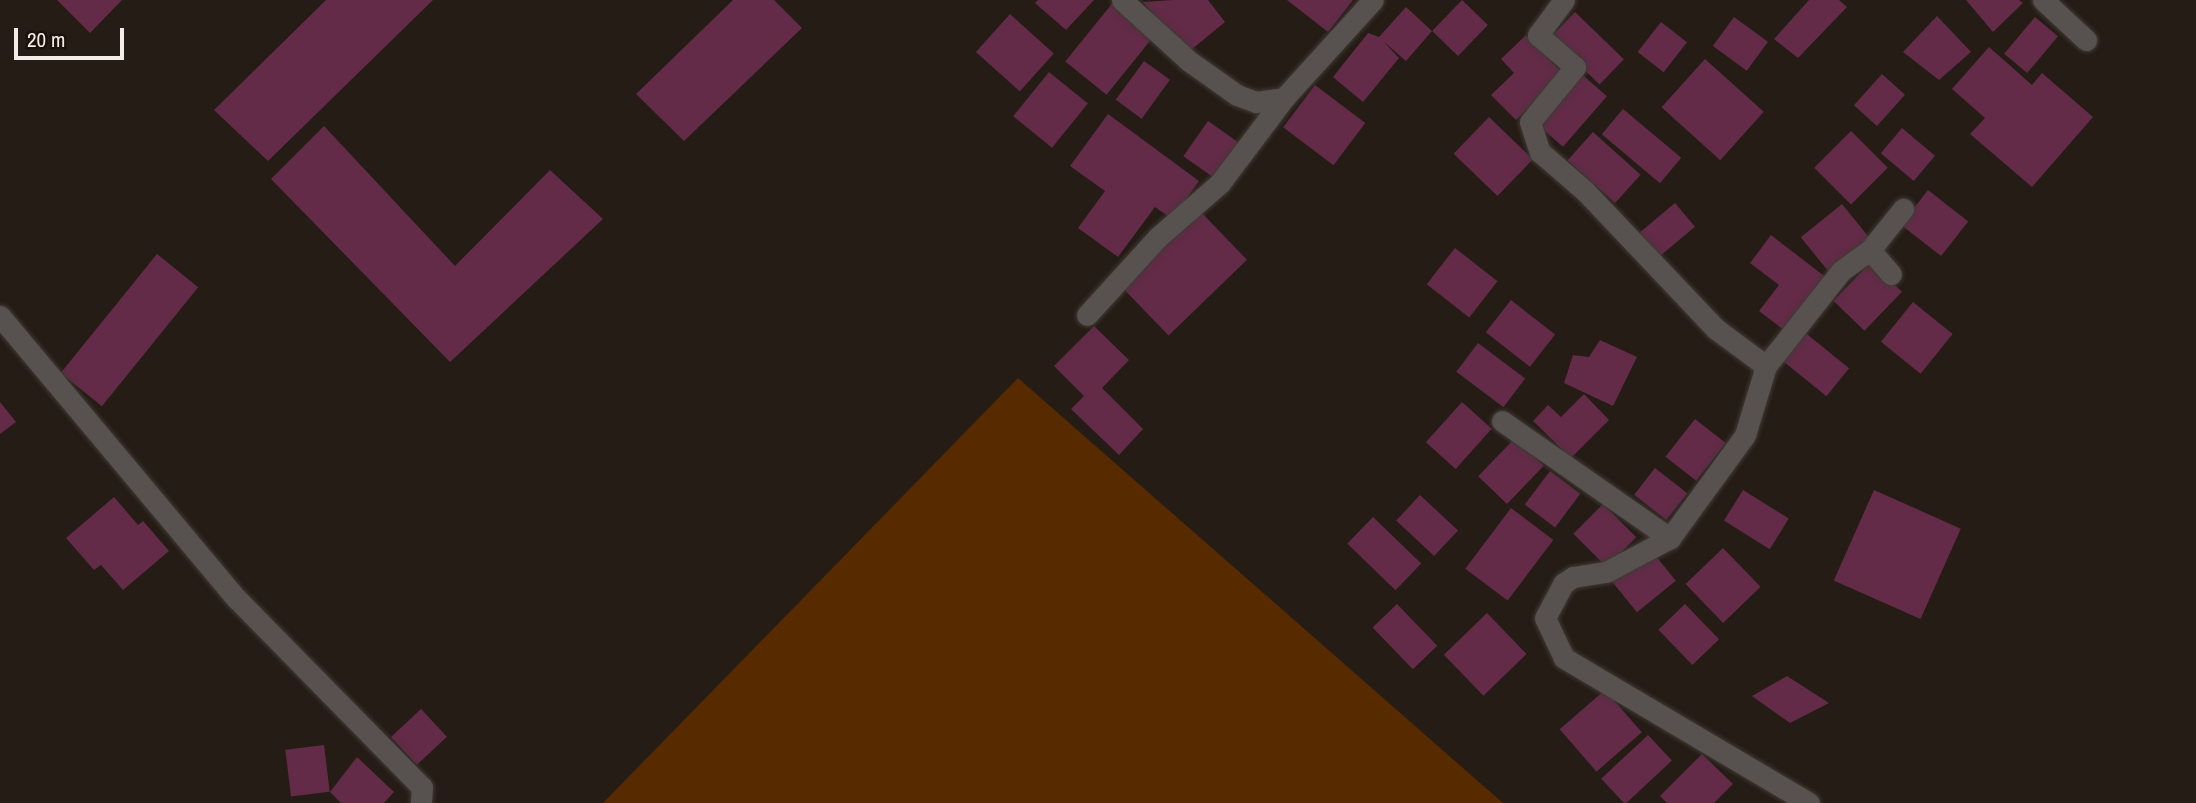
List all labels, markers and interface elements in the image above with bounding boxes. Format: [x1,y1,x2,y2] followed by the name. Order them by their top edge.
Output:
[18,14,128,58] scale bar
[27,25,65,54] text: 20 m

